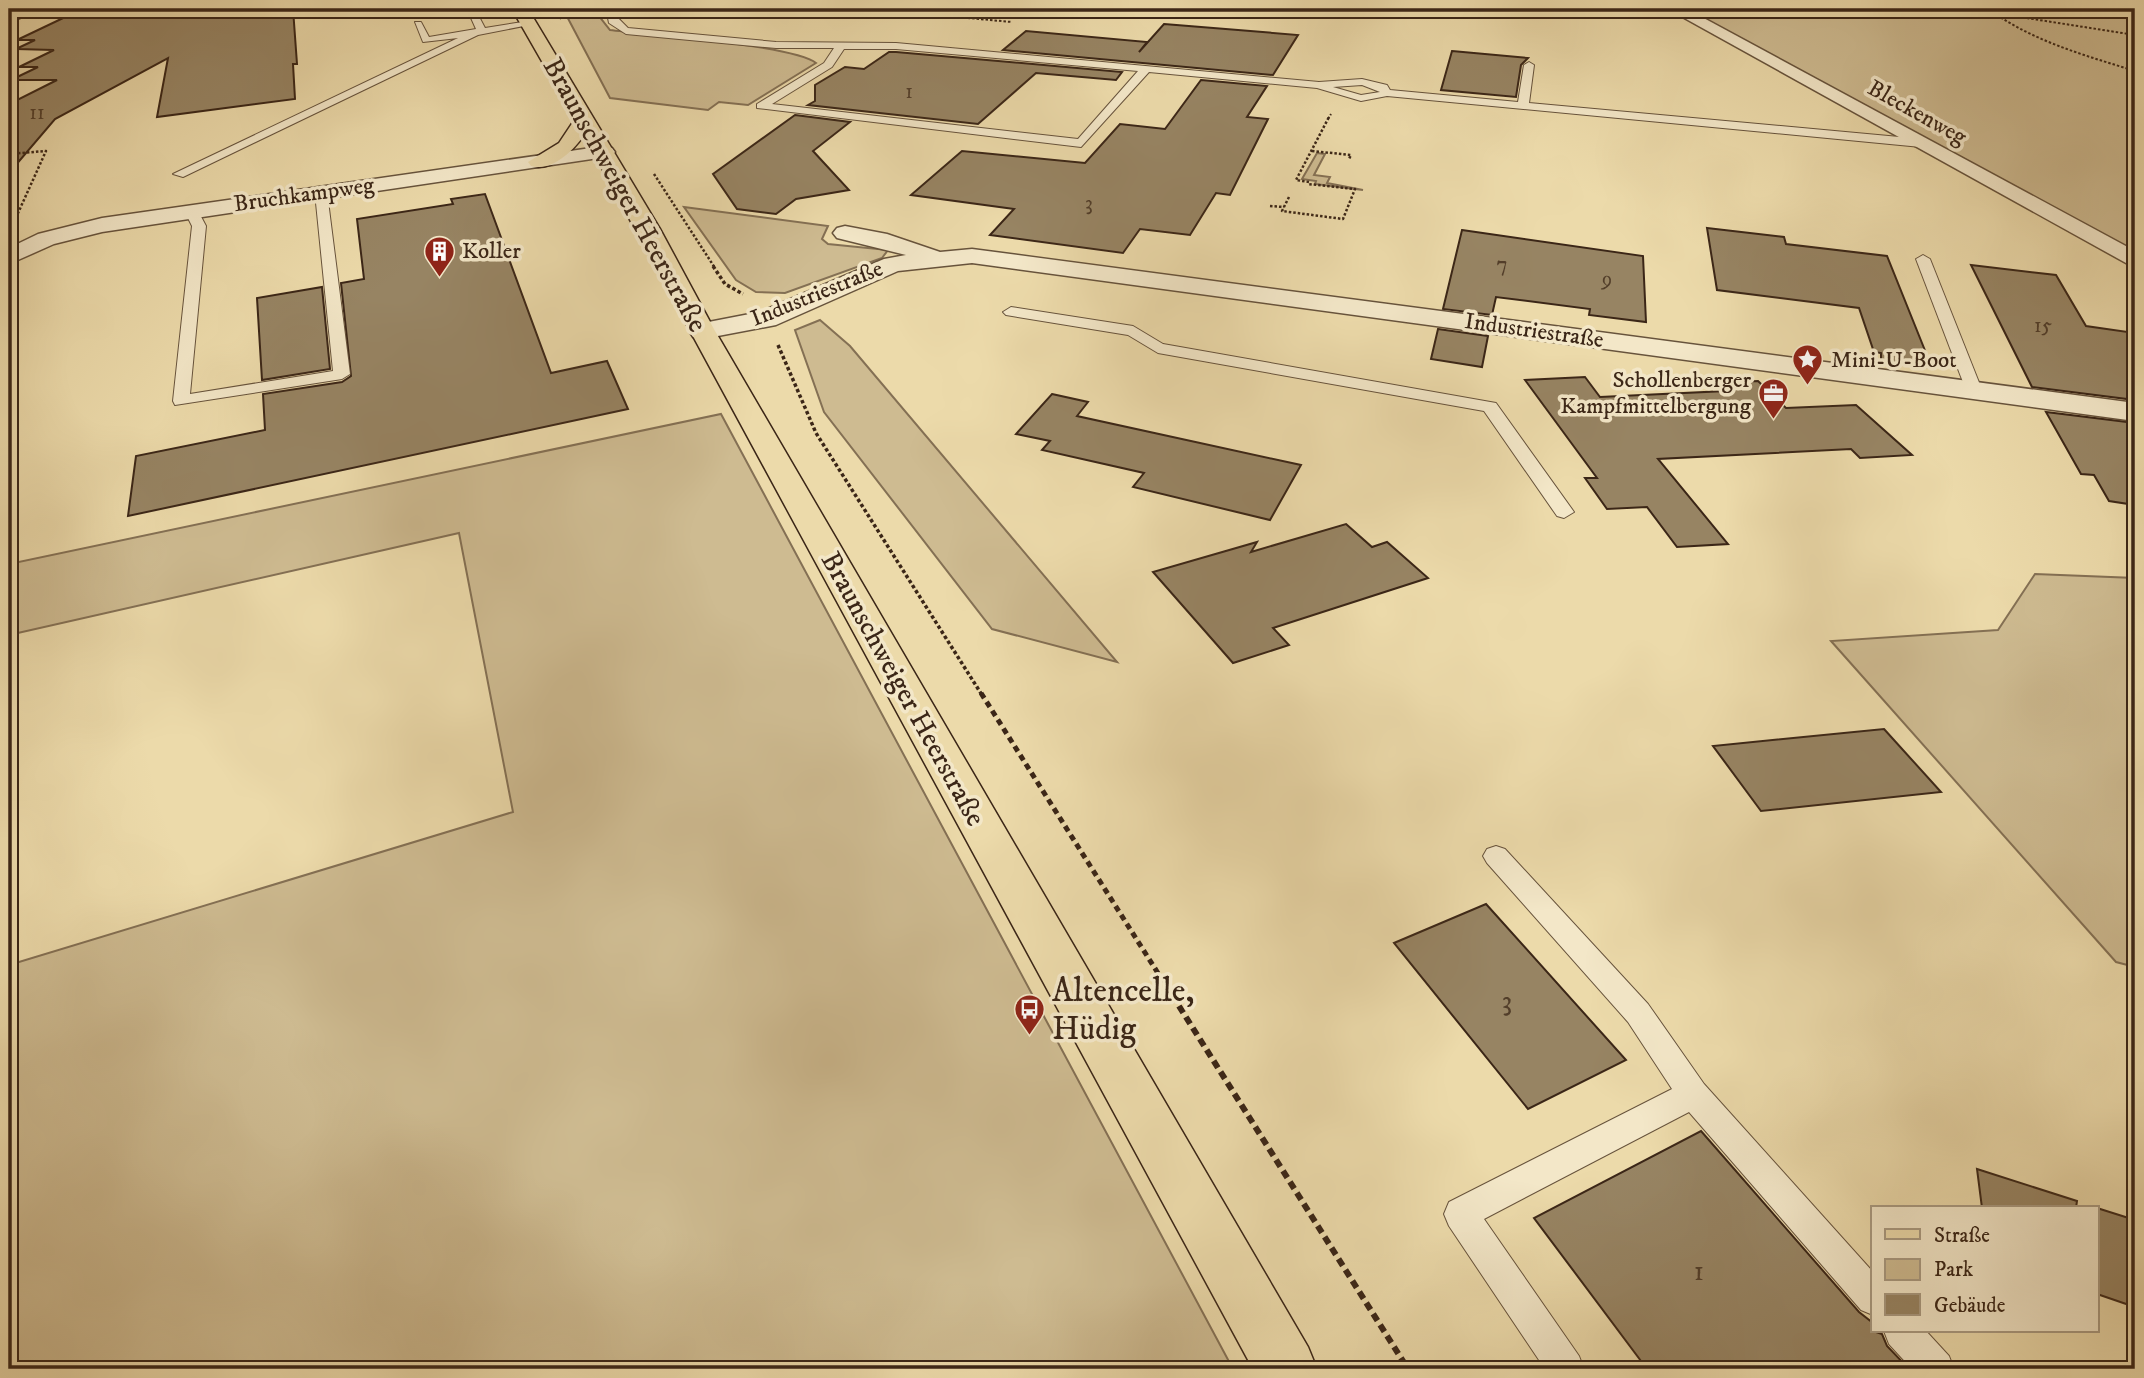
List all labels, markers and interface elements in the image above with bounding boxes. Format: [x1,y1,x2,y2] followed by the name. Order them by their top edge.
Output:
[535,52,715,338] street label: Braunschweiger Heerstraße
[1862,74,1972,152] street label: Bleckenweg
[905,79,913,105] house number: 1
[29,100,45,126] house number: 11
[232,171,377,219] street label: Bruchkampweg
[1085,191,1093,217] house number: 3
[422,234,456,278] building icon: Koller
[462,237,521,266] place label: Koller
[1496,252,1508,278] house number: 7
[747,254,887,334] street label: Industriestraße
[1601,267,1612,293] house number: 9
[1463,307,1605,355] street label: Industriestraße
[2034,313,2052,339] house number: 15
[1791,343,1825,387] place icon: Mini-U-Boot
[1831,346,1957,375] place label: Mini-U-Boot
[1560,366,1752,421] place label: Schollenberger Kampfmittelbergung
[1757,376,1791,420] office icon: Schollenberger Kampfmittelbergung
[813,546,993,832] street label: Braunschweiger Heerstraße
[1052,971,1194,1050] place label: Altencelle, Hüdig
[1502,984,1512,1019] house number: 3
[1012,993,1046,1037] bus stop icon: Altencelle, Hüdig
[1871,1206,2098,1332] legend
[1934,1223,1990,1249] text: Straße
[1694,1254,1704,1289] house number: 1
[1934,1257,1974,1283] text: Park
[1934,1293,2006,1319] text: Gebäude

